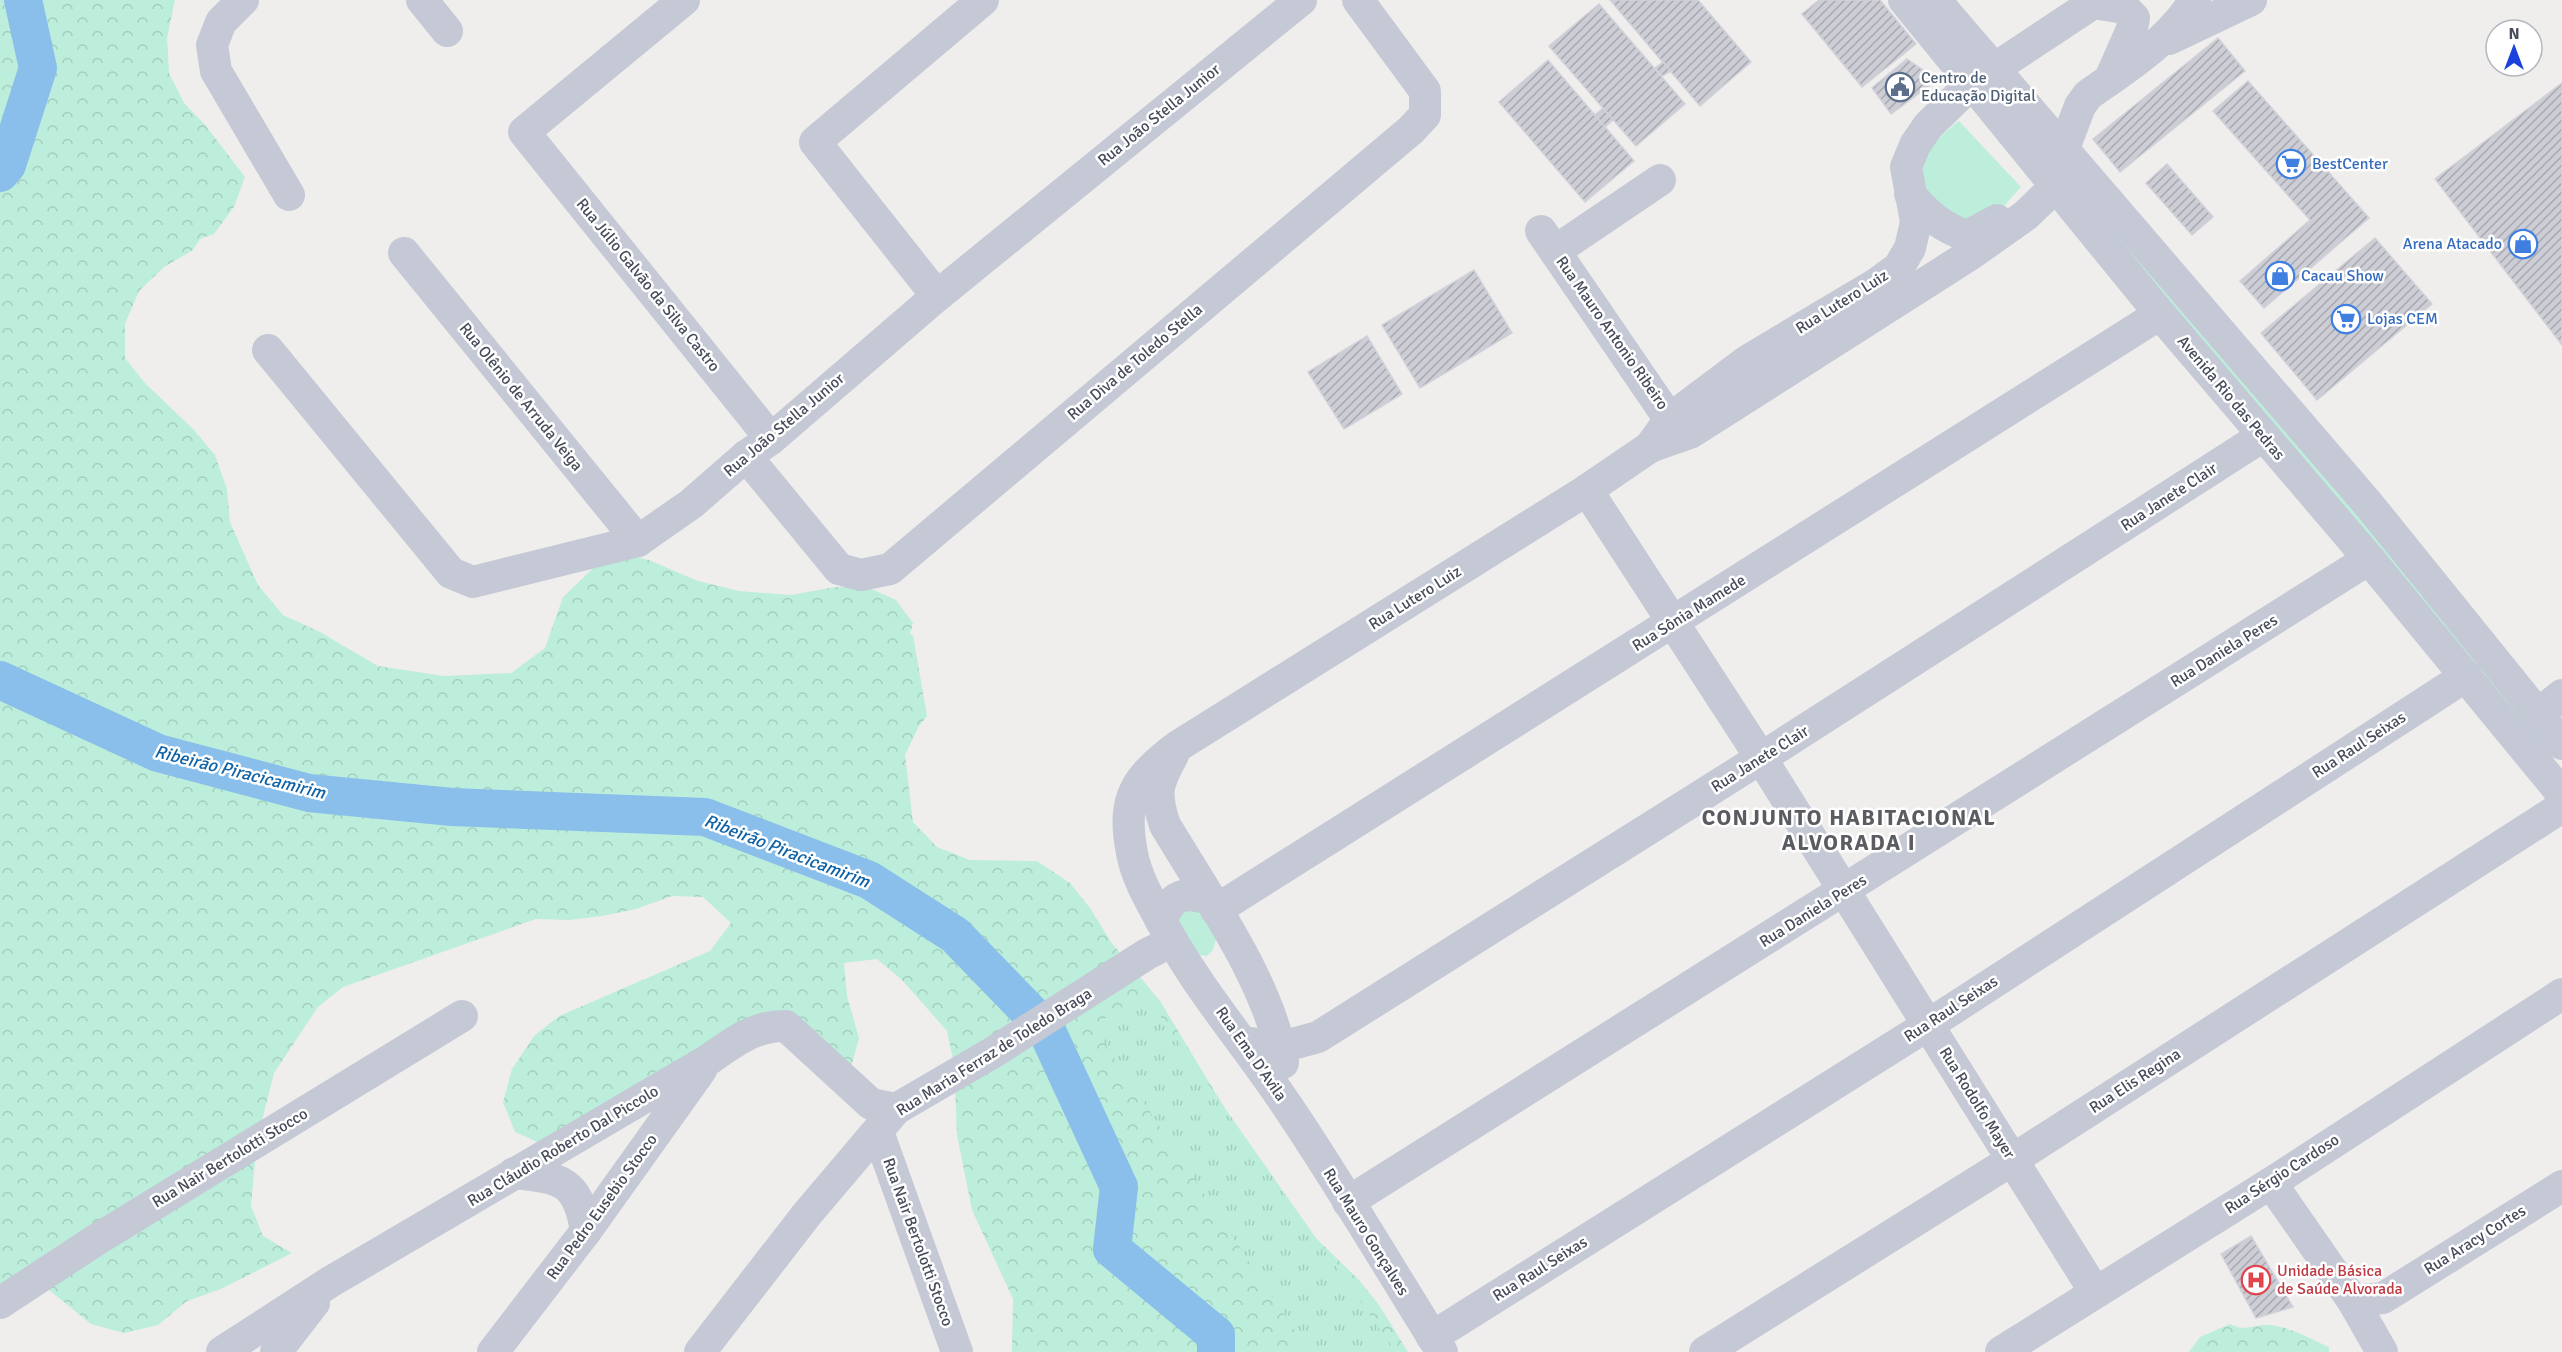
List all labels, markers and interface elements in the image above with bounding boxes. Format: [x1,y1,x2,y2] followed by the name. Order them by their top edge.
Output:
[2484,18,2544,78] north arrow
[2508,24,2520,44] text: N
[1094,60,1224,170] street label: Rua João Stella Junior
[1921,68,2036,106] place label: Centro de Educação Digital
[1884,71,1916,103] public building icon: Centro de Educação Digital
[2275,148,2307,180] supermarket icon: BestCenter
[2312,154,2388,174] place label: BestCenter
[572,194,724,376] street label: Rua Júlio Galvão da Silva Castro
[2507,228,2539,260] shop icon: Arena Atacado
[2403,234,2502,254] place label: Arena Atacado
[1551,252,1673,414] street label: Rua Mauro Antonio Ribeiro
[2264,260,2296,292] shop icon: Cacau Show
[1792,266,1892,338] street label: Rua Lutero Luiz
[2301,266,2384,286] place label: Cacau Show
[1063,300,1207,424] street label: Rua Diva de Toledo Stella
[2330,303,2362,335] supermarket icon: Lojas CEM
[2367,309,2438,329] place label: Lojas CEM
[455,319,587,475] street label: Rua Olênio de Arruda Veiga
[2173,332,2289,464] street label: Avenida Rio das Pedras
[720,369,849,481] street label: Rua João Stella Junior
[2117,458,2221,536] street label: Rua Janete Clair
[1365,562,1465,634] street label: Rua Lutero Luiz
[1629,570,1749,656] street label: Rua Sônia Mamede
[2167,610,2281,692] street label: Rua Daniela Peres
[2308,707,2410,783] street label: Rua Raul Seixas
[1708,721,1812,797] street label: Rua Janete Clair
[152,740,328,804] water label: Ribeirão Piracicamirim
[1702,804,1996,856] district label: CONJUNTO HABITACIONAL ALVORADA I
[701,809,873,893] water label: Ribeirão Piracicamirim
[1756,870,1870,952] street label: Rua Daniela Peres
[1900,971,2002,1047] street label: Rua Raul Seixas
[893,983,1095,1121] street label: Rua Maria Ferraz de Toledo Braga
[1211,1003,1291,1105] street label: Rua Ema D'Avila
[1935,1043,2019,1163] street label: Rua Rodolfo Mayer
[2085,1044,2185,1118] street label: Rua Elis Regina
[464,1081,662,1211] street label: Rua Cláudio Roberto Dal Piccolo
[149,1104,311,1212] street label: Rua Nair Bertolotti Stocco
[542,1130,662,1284] street label: Rua Pedro Eusebio Stocco
[2221,1130,2343,1218] street label: Rua Sérgio Cardoso
[878,1155,958,1329] street label: Rua Nair Bertolotti Stocco
[1319,1165,1413,1299] street label: Rua Mauro Gonçalves
[2420,1201,2530,1279] street label: Rua Aracy Cortes
[1489,1232,1591,1306] street label: Rua Raul Seixas
[2277,1261,2403,1299] place label: Unidade Básica de Saúde Alvorada
[2240,1264,2272,1296] hospital icon: Unidade Básica de Saúde Alvorada

